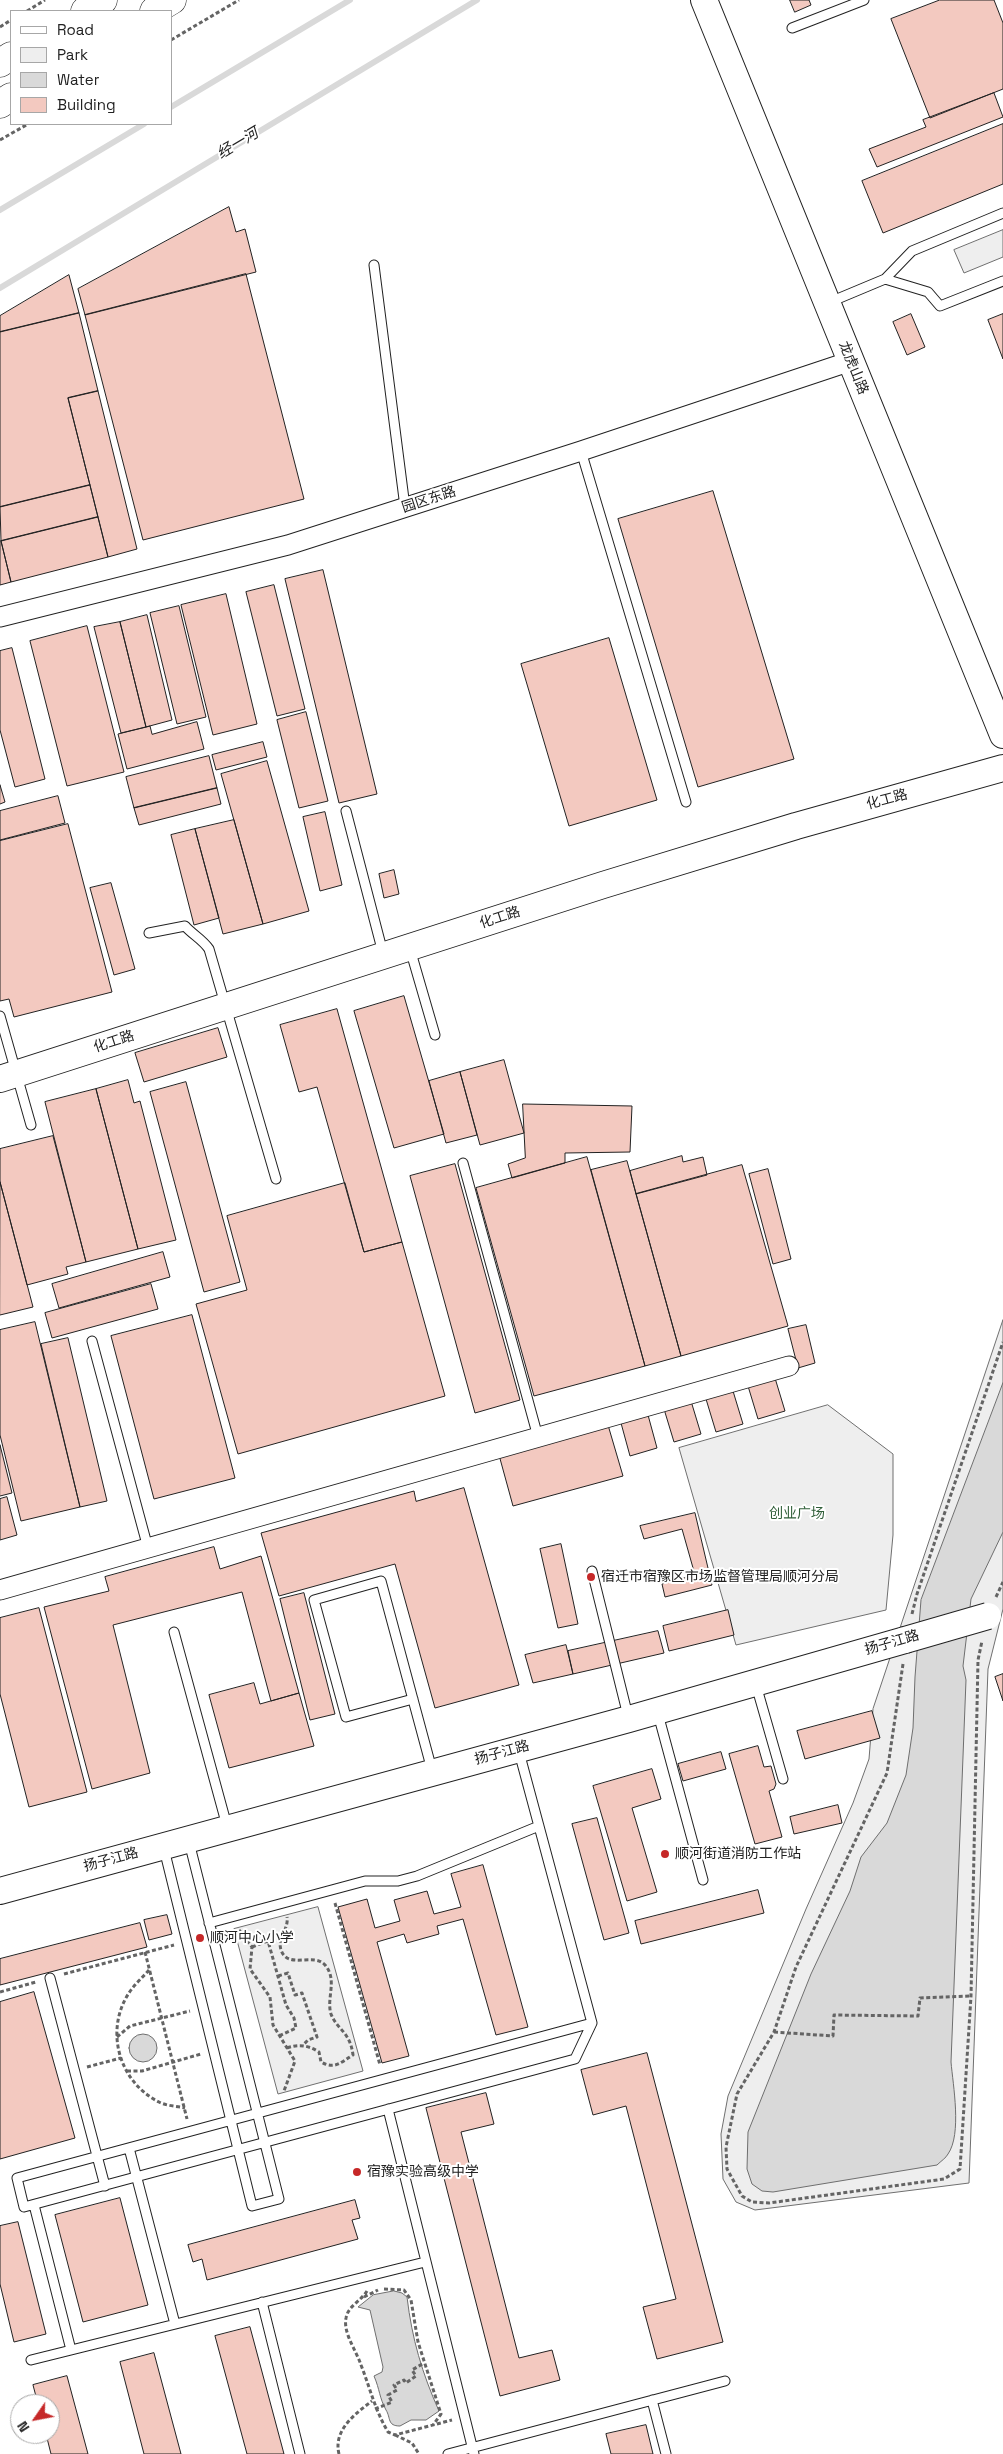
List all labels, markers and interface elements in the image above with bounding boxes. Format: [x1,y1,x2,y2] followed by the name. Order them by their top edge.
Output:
[10,10,172,125] legend
[57,20,94,39] text: Road
[57,45,88,64] text: Park
[57,70,99,89] text: Water
[57,95,116,114] text: Building
[214,125,262,163] water label: 经一河
[835,339,871,397] street label: 龙虎山路
[400,483,458,517] street label: 园区东路
[865,786,909,814] street label: 化工路
[477,904,523,932] street label: 化工路
[91,1028,137,1056] street label: 化工路
[769,1506,825,1522] park label: 创业广场
[601,1569,839,1585] place label: 宿迁市宿豫区市场监督管理局顺河分局
[585,1571,597,1583] marker: 宿迁市宿豫区市场监督管理局顺河分局
[863,1627,921,1659] street label: 扬子江路
[473,1738,531,1768] street label: 扬子江路
[82,1845,140,1875] street label: 扬子江路
[675,1846,801,1862] place label: 顺河街道消防工作站
[659,1848,671,1860] marker: 顺河街道消防工作站
[210,1930,294,1946] place label: 顺河中心小学
[194,1932,206,1944] marker: 顺河中心小学
[367,2164,479,2180] place label: 宿豫实验高级中学
[351,2166,363,2178] marker: 宿豫实验高级中学
[10,2394,60,2444] north arrow
[13,2418,33,2435] text: N

